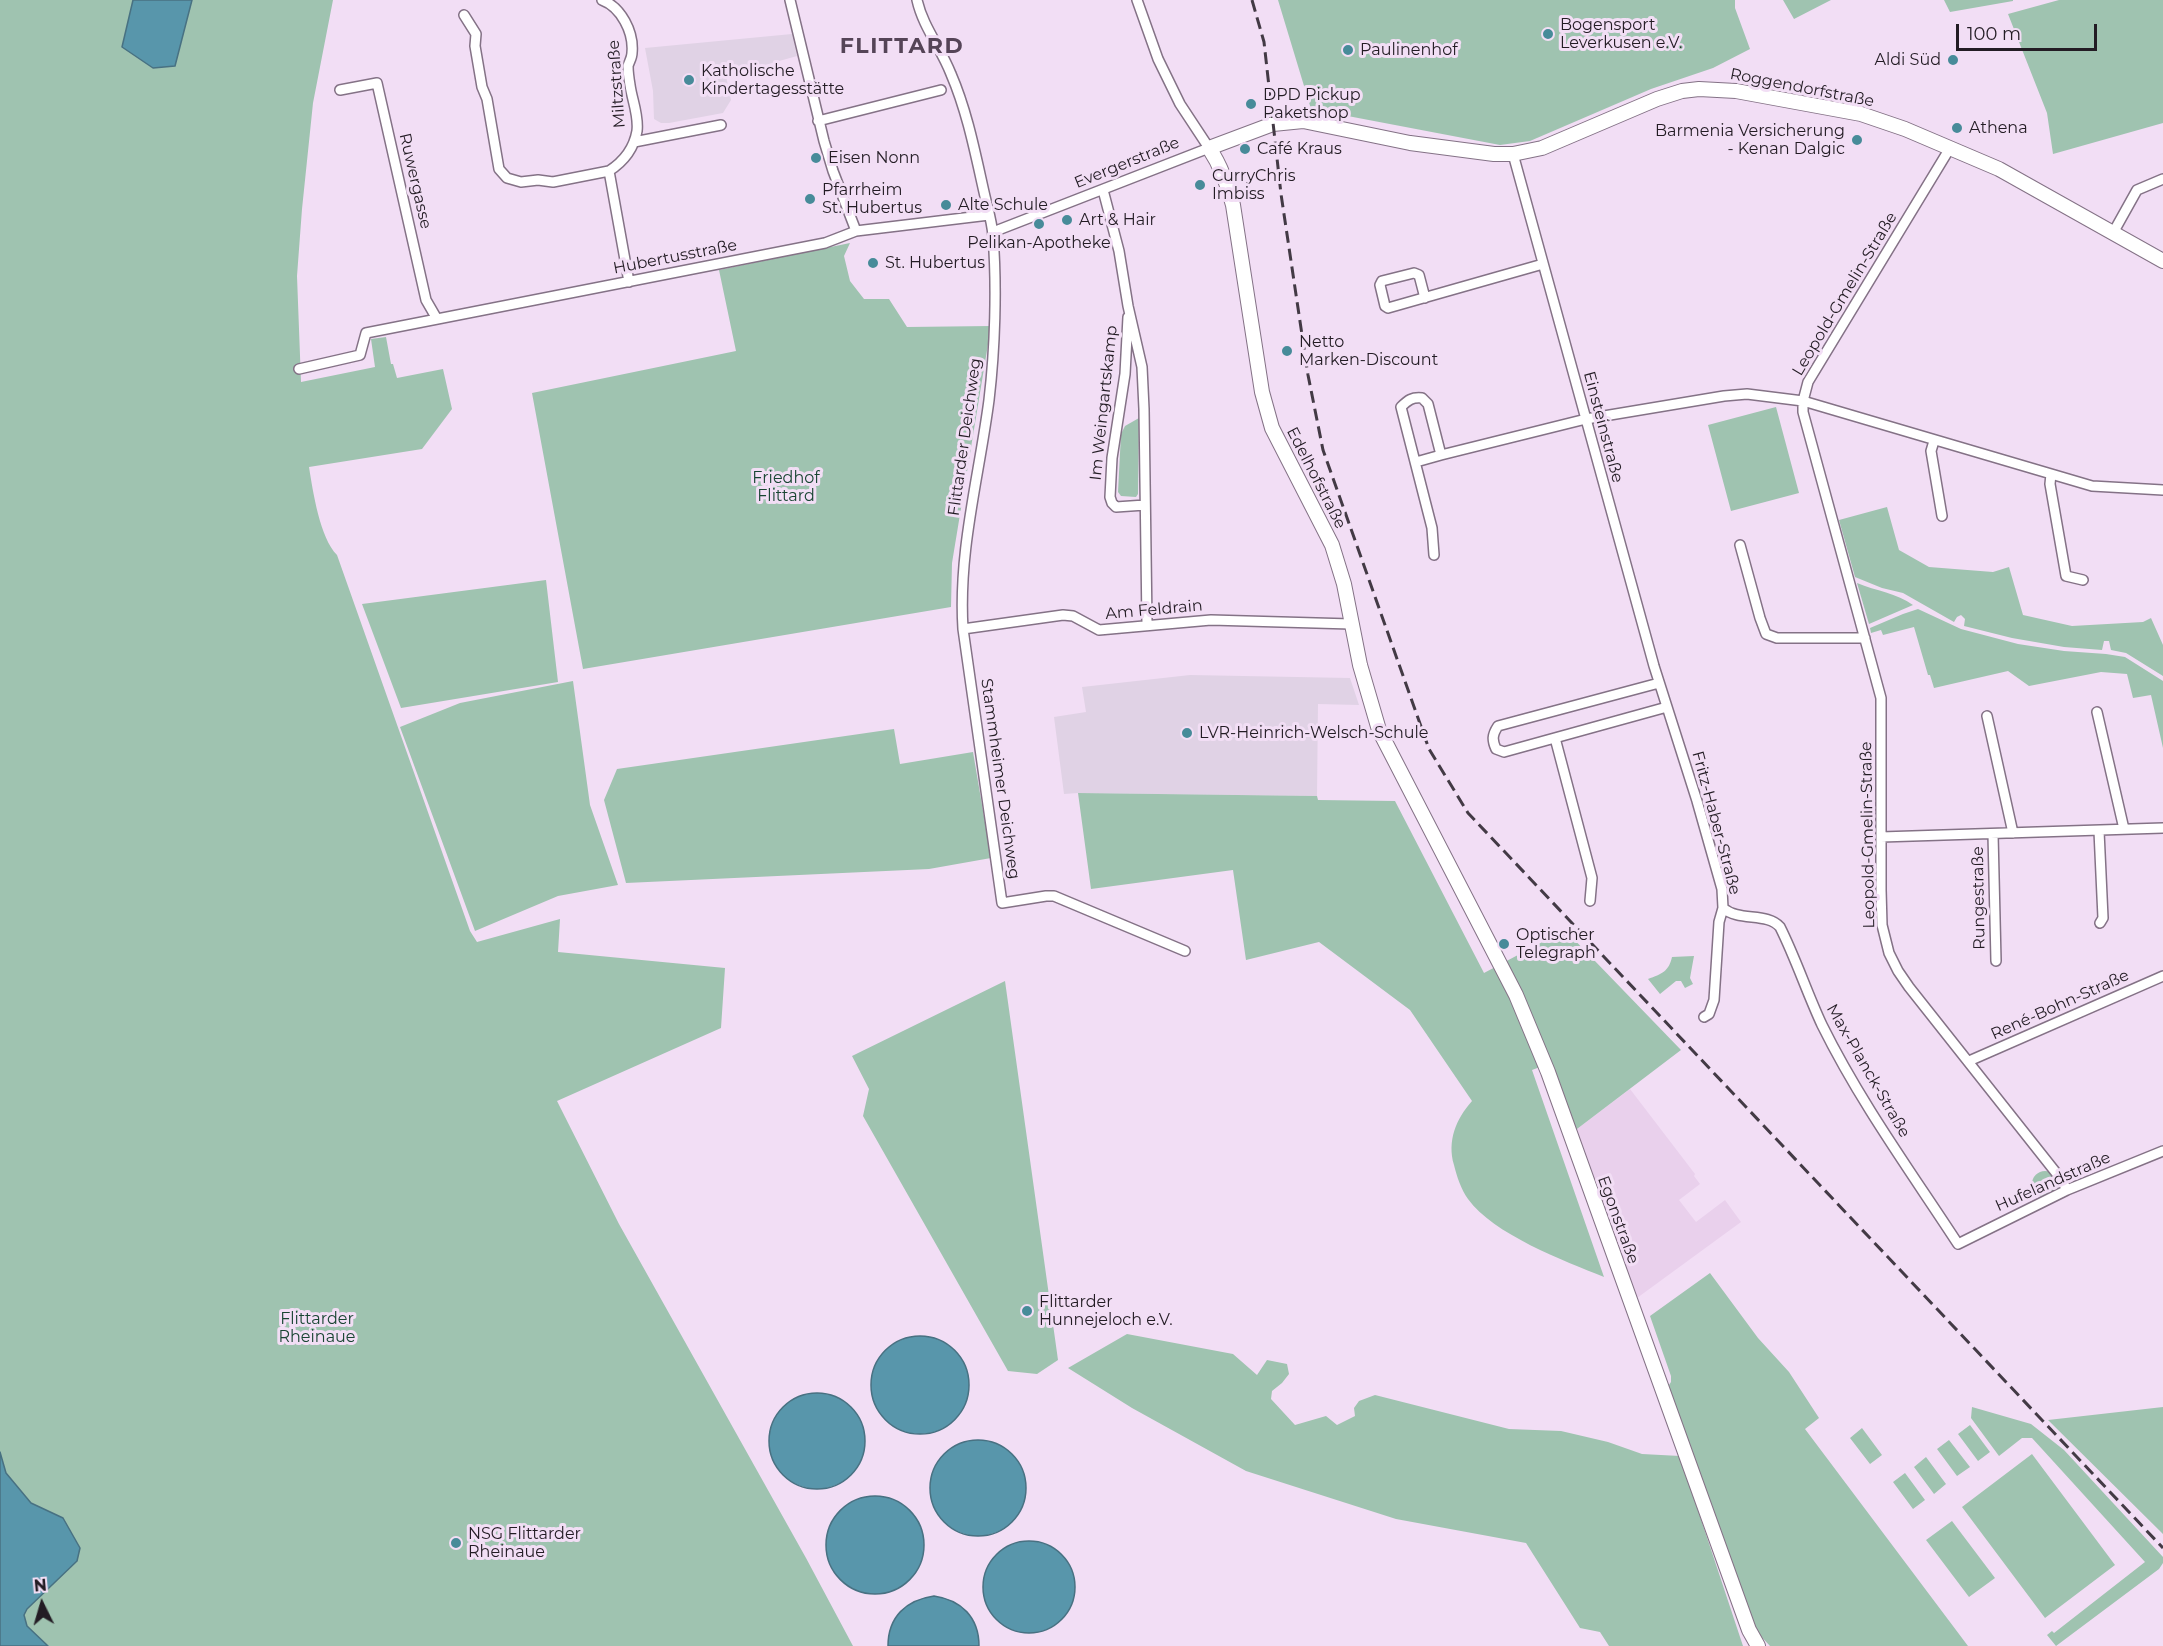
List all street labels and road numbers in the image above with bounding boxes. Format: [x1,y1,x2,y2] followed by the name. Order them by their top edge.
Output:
[604,39,630,129] street label: Miltzstraße
[1728,65,1876,111] street label: Roggendorfstraße
[395,131,435,231] street label: Ruwergasse
[1072,133,1182,193] street label: Evergerstraße
[1789,209,1901,379] street label: Leopold-Gmelin-Straße
[611,236,739,278] street label: Hubertusstraße
[1086,325,1122,481] street label: Im Weingartskamp
[944,357,986,517] street label: Flittarder Deichweg
[1579,369,1627,485] street label: Einsteinstraße
[1282,424,1350,532] street label: Edelhofstraße
[1105,596,1203,624] street label: Am Feldrain
[976,677,1024,881] street label: Stammheimer Deichweg
[1857,741,1879,929] street label: Leopold-Gmelin-Straße
[1688,749,1744,897] street label: Fritz-Haber-Straße
[1968,846,1990,950] street label: Rungestraße
[1988,966,2132,1044] street label: René-Bohn-Straße
[1822,1001,1914,1141] street label: Max-Planck-Straße
[1992,1148,2114,1216] street label: Hufelandstraße
[1593,1173,1643,1267] street label: Egonstraße

